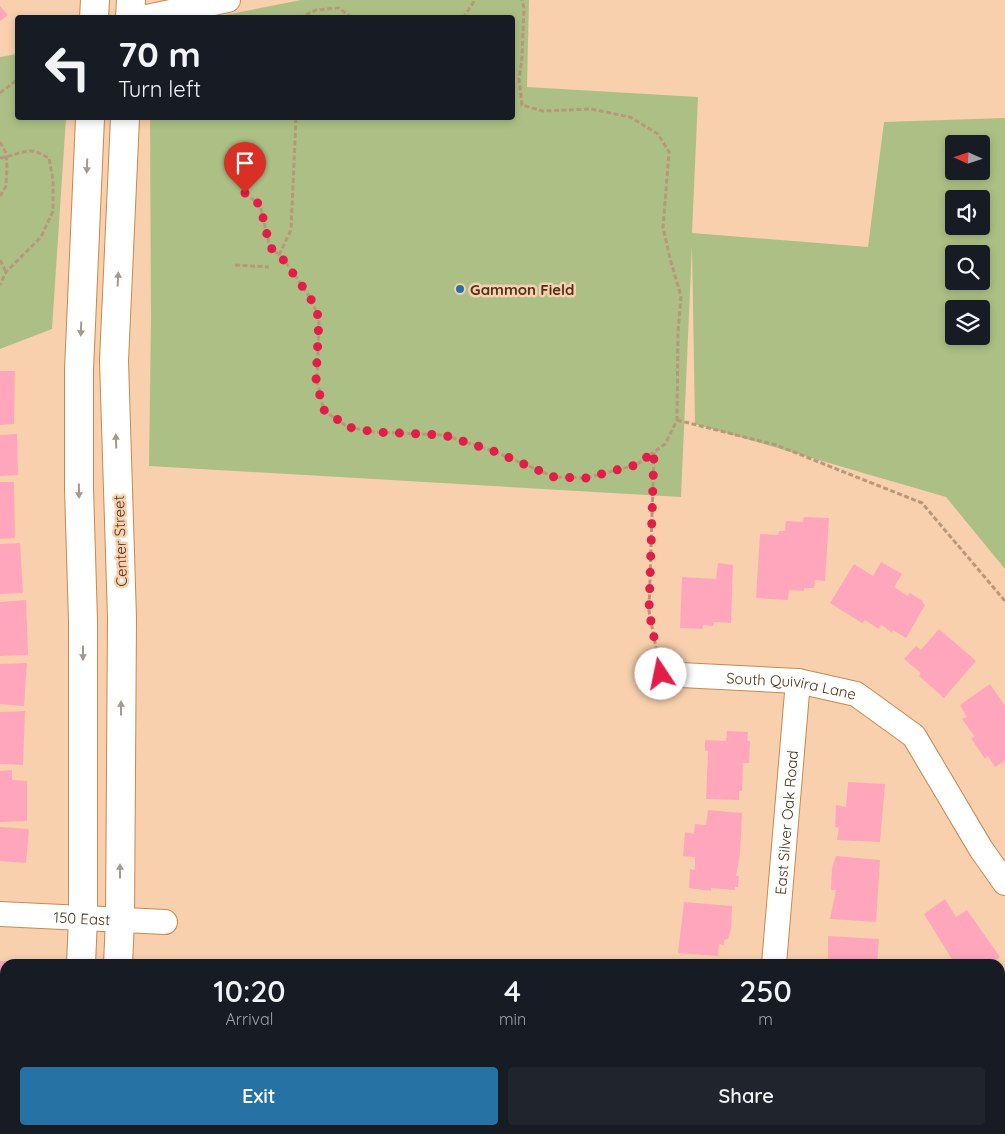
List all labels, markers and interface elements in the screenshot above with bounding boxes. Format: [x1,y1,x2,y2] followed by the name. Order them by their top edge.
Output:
[118,32,201,76] text: 70 m
[35,35,100,100] icon: left
[118,75,201,103] text: Turn left
[945,135,990,180] north arrow
[945,135,990,345] map controls
[224,142,266,193] pin
[231,149,259,177] icon: arrive
[83,158,91,174] one-way arrow
[945,190,990,235] button: sound
[945,245,990,290] button: search
[115,271,123,287] one-way arrow
[470,280,574,299] place label: Gammon Field
[454,283,466,295] marker: Gammon Field
[945,300,990,345] button: layers
[76,321,84,337] one-way arrow
[112,433,120,449] one-way arrow
[76,483,84,499] one-way arrow
[109,495,131,587] street label: Center Street
[79,646,87,662] one-way arrow
[634,647,686,699] position arrow
[726,668,858,703] street label: South Quivira Lane
[117,700,125,716] one-way arrow
[770,750,802,895] street label: East Silver Oak Road
[116,863,124,879] one-way arrow
[53,907,111,929] street label: 150 East
[213,972,286,1010] text: 10:20
[504,972,521,1010] text: 4
[740,972,792,1010] text: 250
[226,1009,273,1029] text: Arrival
[499,1009,526,1029] text: min
[758,1009,773,1029] text: m
[20,1067,498,1125] button: Exit
[508,1067,985,1125] button: Share

